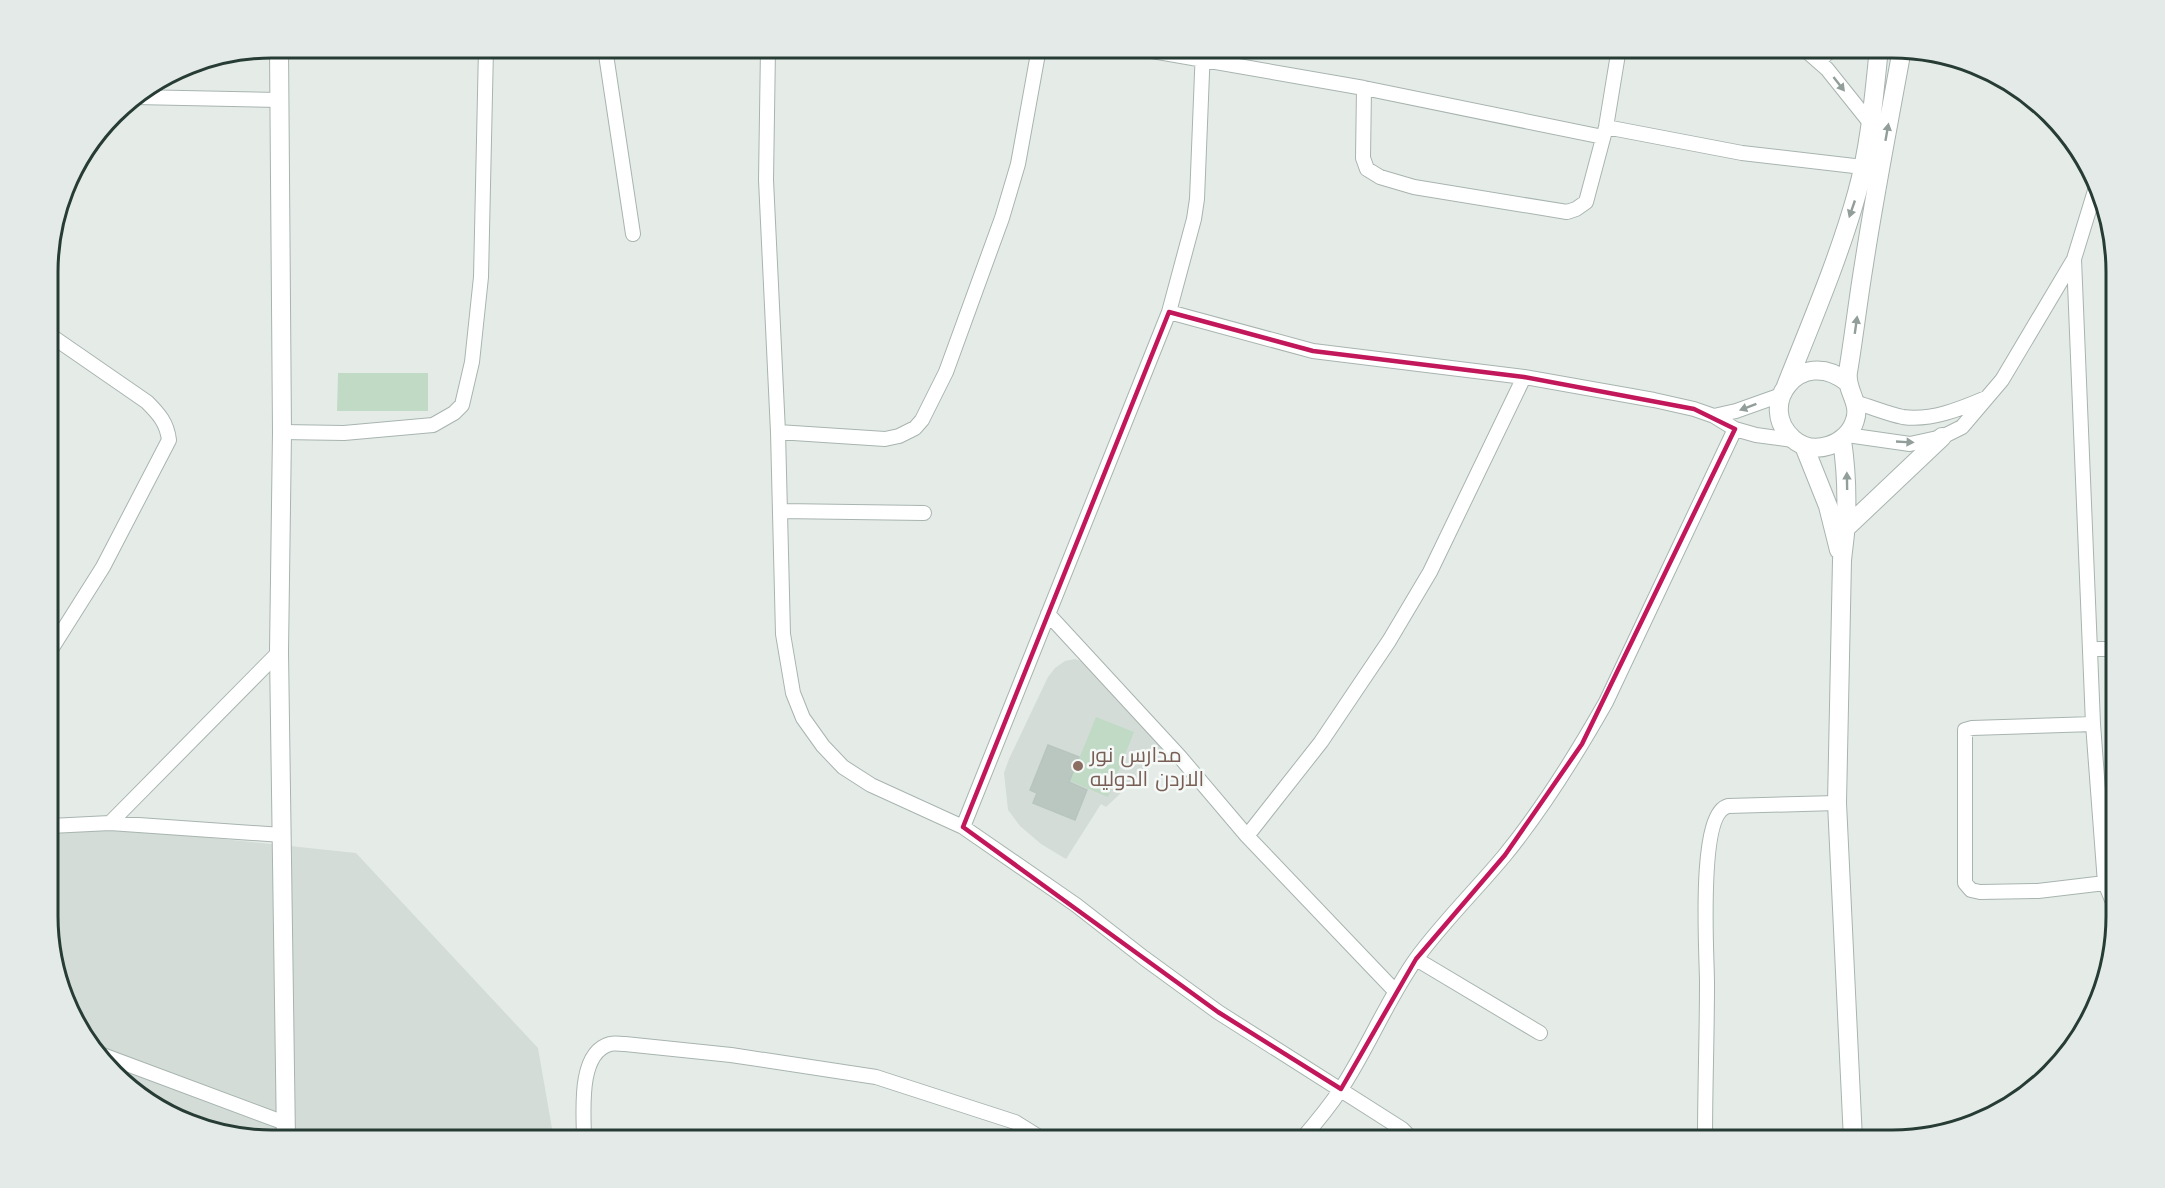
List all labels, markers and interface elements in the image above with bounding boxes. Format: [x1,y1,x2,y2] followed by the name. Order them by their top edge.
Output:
[1833,76,1845,91] one-way arrow
[1883,123,1892,142] one-way arrow
[1846,200,1856,218] one-way arrow
[1851,315,1860,334] one-way arrow
[1739,402,1757,412] one-way arrow
[1896,438,1915,447] one-way arrow
[1842,472,1852,491] one-way arrow
[1089,742,1204,792] place label: مدارس نور الاردن الدوليه
[1071,759,1085,773] marker: مدارس نور الاردن الدوليه

